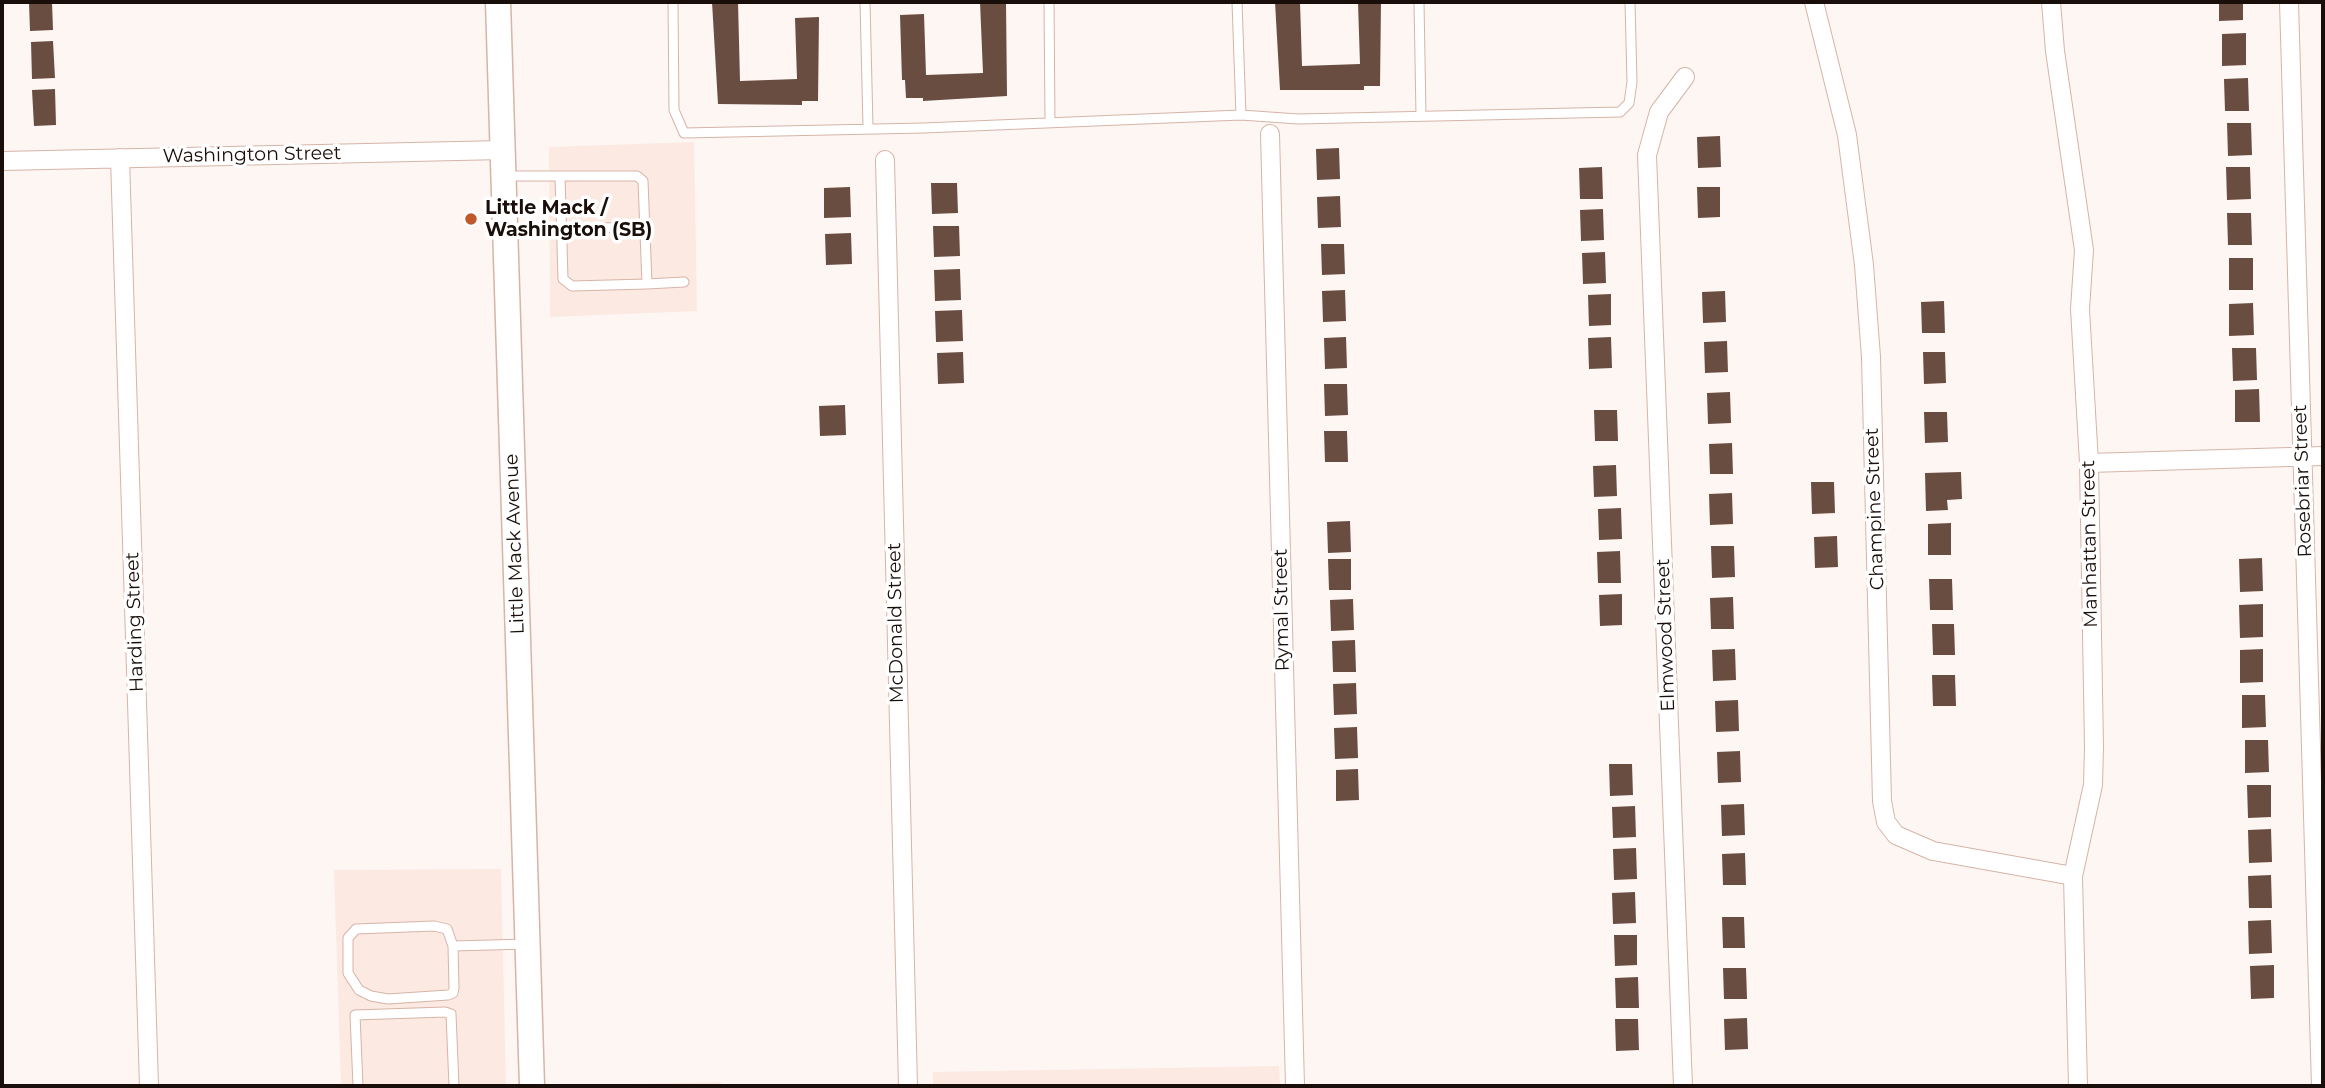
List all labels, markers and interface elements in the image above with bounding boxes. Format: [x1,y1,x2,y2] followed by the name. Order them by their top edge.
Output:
[162,142,342,168] street label: Washington Street
[485,197,652,241] place label: Little Mack / Washington (SB)
[463,211,479,227] marker: Little Mack / Washington (SB)
[2289,404,2317,558] street label: Rosebriar Street
[1861,427,1889,591] street label: Champine Street
[500,453,530,635] street label: Little Mack Avenue
[2077,460,2103,628] street label: Manhattan Street
[883,542,909,704] street label: McDonald Street
[1270,548,1294,672] street label: Rymal Street
[121,551,149,693] street label: Harding Street
[1652,558,1680,712] street label: Elmwood Street

